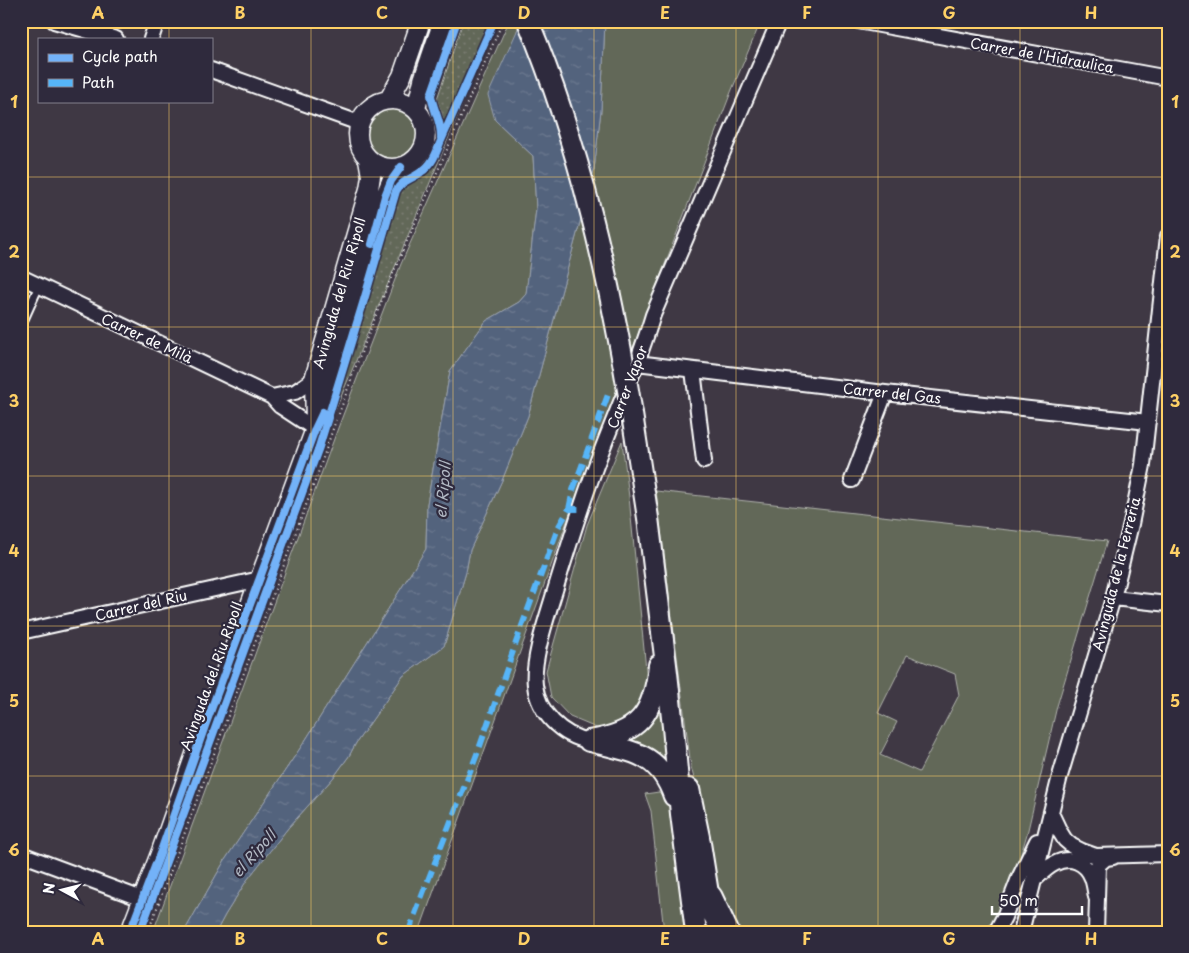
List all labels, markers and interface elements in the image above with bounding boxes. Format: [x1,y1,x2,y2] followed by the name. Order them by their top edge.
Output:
[92,0,105,24] text: A
[235,0,246,24] text: B
[376,0,388,24] text: C
[518,0,530,24] text: D
[660,0,670,24] text: E
[802,0,812,24] text: F
[942,0,956,24] text: G
[1085,0,1097,24] text: H
[969,32,1116,78] street label: Carrer de l'Hidraulica
[38,38,212,102] legend
[82,44,158,67] text: Cycle path
[82,70,114,93] text: Path
[10,89,18,113] text: 1
[1171,89,1179,113] text: 1
[307,215,371,371] street label: Avinguda del Riu Ripoll
[8,239,20,263] text: 2
[1169,239,1181,263] text: 2
[98,308,196,368] street label: Carrer de Milà
[602,342,653,432] street label: Carrer Vapor
[842,377,942,409] street label: Carrer del Gas
[9,388,19,412] text: 3
[1170,388,1180,412] text: 3
[428,458,456,519] water label: el Ripoll
[1087,494,1145,653] street label: Avinguda de la Ferreria
[9,538,20,562] text: 4
[1170,538,1181,562] text: 4
[93,584,189,626] street label: Carrer del Riu
[174,599,248,753] street label: Avinguda del Riu Ripoll
[9,688,19,712] text: 5
[1170,688,1180,712] text: 5
[226,822,282,882] water label: el Ripoll
[8,837,20,861] text: 6
[1169,837,1181,861] text: 6
[38,866,88,916] north arrow
[38,882,60,895] text: N
[992,883,1082,915] scale bar
[999,888,1038,911] text: 50 m
[92,926,105,950] text: A
[235,926,246,950] text: B
[376,926,388,950] text: C
[518,926,530,950] text: D
[660,926,670,950] text: E
[802,926,812,950] text: F
[942,926,956,950] text: G
[1085,926,1097,950] text: H

